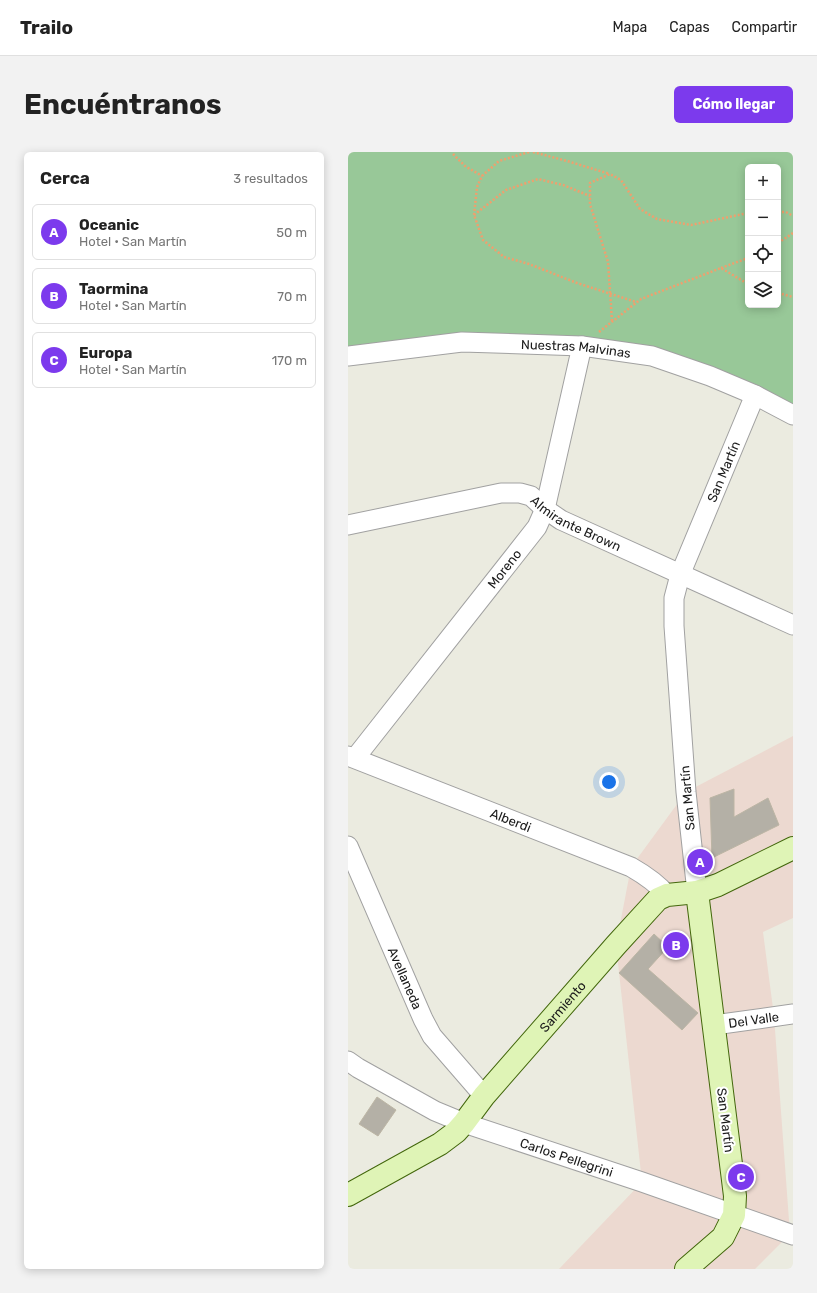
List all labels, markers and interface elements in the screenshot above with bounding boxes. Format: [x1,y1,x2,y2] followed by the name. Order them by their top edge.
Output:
[20,16,73,39] text: Trailo
[612,19,647,36] text: Mapa
[669,19,710,36] text: Capas
[732,19,797,36] text: Compartir
[674,86,793,123] button: Cómo llegar
[24,88,222,121] text: Encuéntranos
[745,164,781,308] map controls
[745,164,781,200] button: +
[40,168,90,188] text: Cerca
[233,171,308,186] text: 3 resultados
[745,200,781,236] button: −
[79,216,139,234] text: Oceanic
[49,225,59,240] text: A
[276,225,307,240] text: 50 m
[79,234,187,249] text: Hotel · San Martín
[745,236,781,272] button: locate
[745,272,781,308] button: layers
[79,280,148,298] text: Taormina
[49,289,59,304] text: B
[277,289,307,304] text: 70 m
[79,298,187,313] text: Hotel · San Martín
[521,337,632,361] street label: Nuestras Malvinas
[79,344,132,362] text: Europa
[49,353,59,368] text: C
[272,353,307,368] text: 170 m
[79,362,187,377] text: Hotel · San Martín
[704,439,743,504] street label: San Martín
[528,493,623,554] street label: Almirante Brown
[485,547,524,591] street label: Moreno
[677,765,698,831] street label: San Martín
[599,772,619,792] your location
[488,806,533,835] street label: Alberdi
[687,847,713,877] pin: A
[663,930,689,960] pin: B
[385,945,425,1012] street label: Avellaneda
[537,978,589,1035] street label: Sarmiento
[727,1009,780,1031] street label: Del Valle
[714,1087,737,1153] street label: San Martín
[518,1135,615,1180] street label: Carlos Pellegrini
[728,1162,754,1192] pin: C

